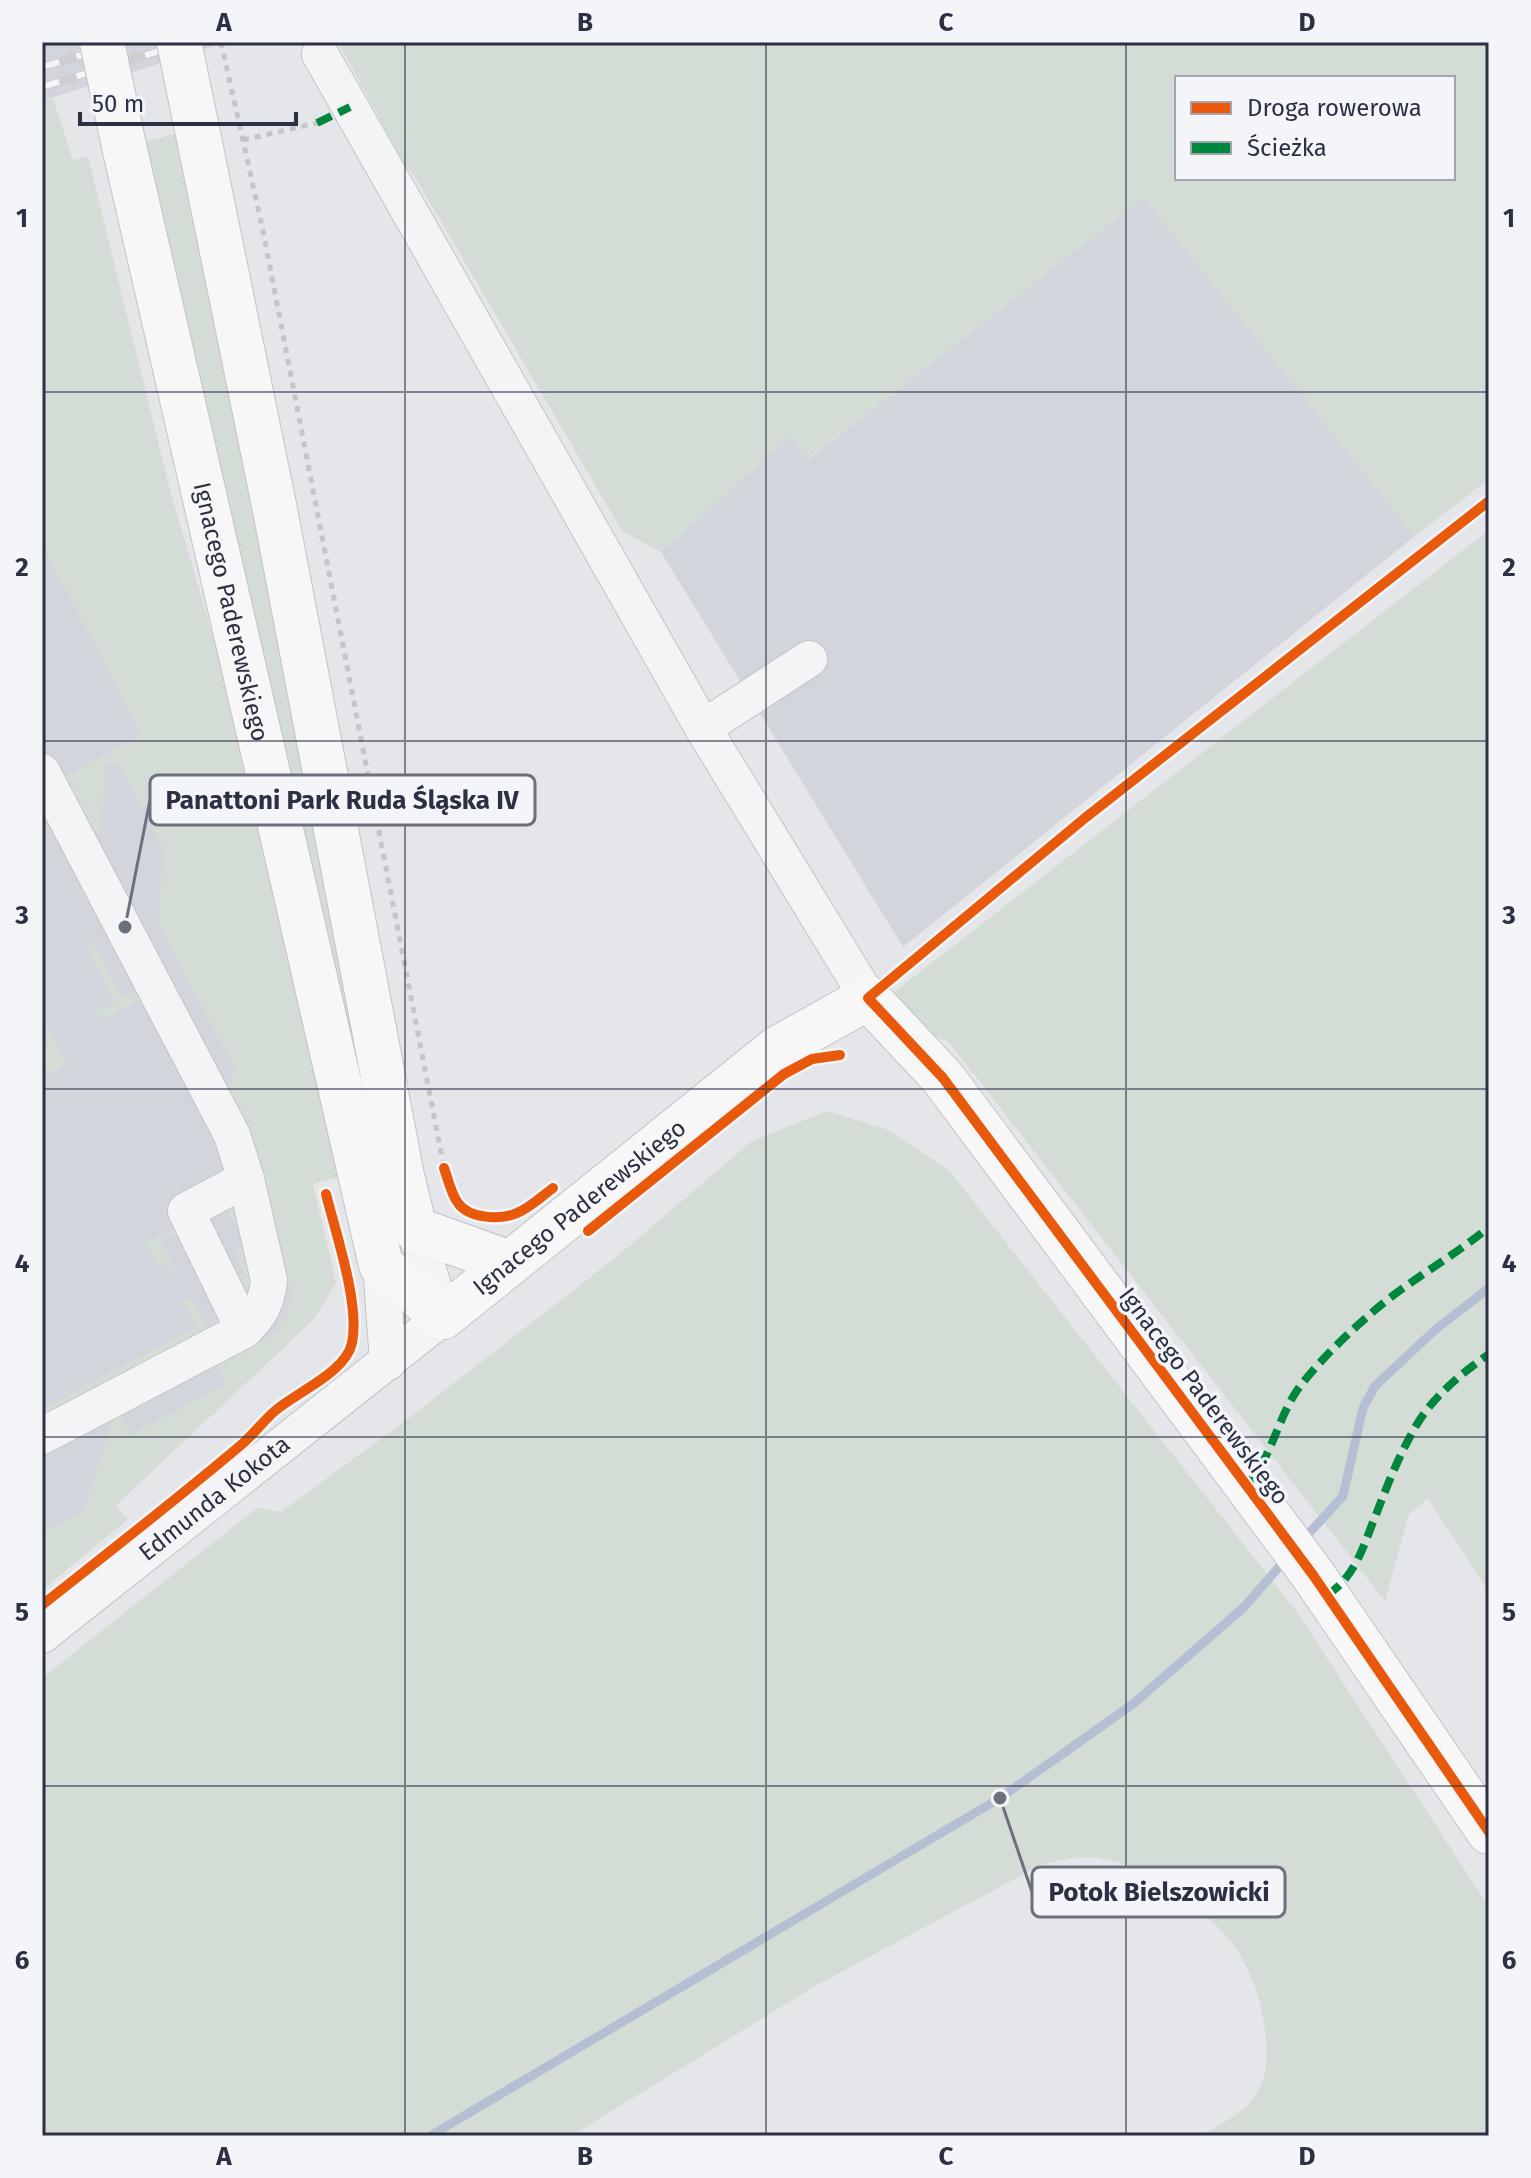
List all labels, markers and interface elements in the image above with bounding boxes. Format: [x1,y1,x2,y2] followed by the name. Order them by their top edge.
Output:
[215,7,232,38] text: A
[577,7,593,38] text: B
[939,7,954,38] text: C
[1299,7,1316,38] text: D
[80,76,296,126] scale bar
[1175,76,1455,180] legend
[92,90,144,118] text: 50 m
[1247,94,1422,122] text: Droga rowerowa
[1247,133,1327,162] text: Ścieżka
[16,203,28,234] text: 1
[1503,203,1515,234] text: 1
[188,480,274,744] street label: Ignacego Paderewskiego
[15,552,29,583] text: 2
[1502,552,1516,583] text: 2
[150,775,535,825] callout: Panattoni Park Ruda Śląska IV
[165,784,520,816] text: Panattoni Park Ruda Śląska IV
[14,900,29,931] text: 3
[1501,900,1516,931] text: 3
[467,1114,691,1301] street label: Ignacego Paderewskiego
[15,1248,30,1279] text: 4
[1502,1248,1517,1279] text: 4
[1113,1282,1295,1510] street label: Ignacego Paderewskiego
[133,1430,295,1567] street label: Edmunda Kokota
[15,1597,29,1628] text: 5
[1502,1597,1516,1628] text: 5
[1032,1867,1285,1917] callout: Potok Bielszowicki
[1048,1877,1270,1908] text: Potok Bielszowicki
[15,1945,30,1976] text: 6
[1502,1945,1517,1976] text: 6
[215,2141,232,2172] text: A
[577,2141,593,2172] text: B
[939,2141,954,2172] text: C
[1299,2141,1316,2172] text: D

